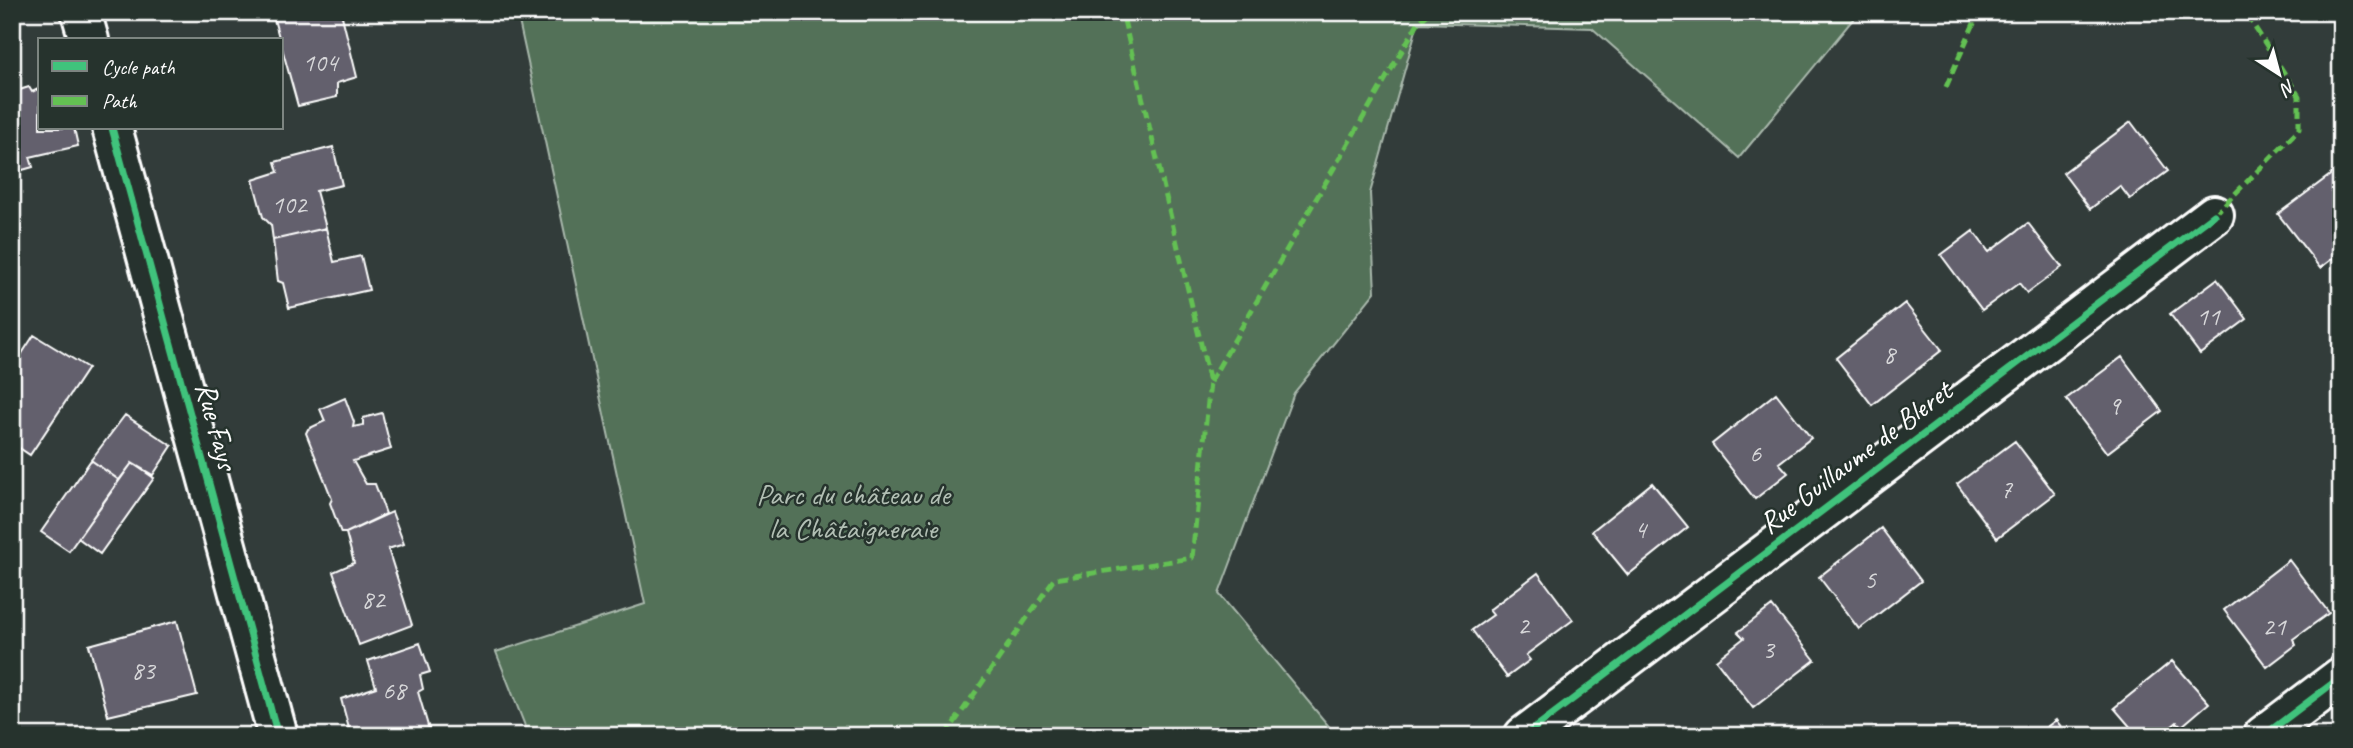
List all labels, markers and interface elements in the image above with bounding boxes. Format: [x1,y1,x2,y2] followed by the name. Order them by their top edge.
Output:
[38,38,284,130] legend
[2244,38,2314,108] north arrow
[302,46,340,79] house number: 104
[102,54,175,80] text: Cycle path
[2274,74,2300,102] text: N
[102,88,138,114] text: Path
[271,188,309,221] house number: 102
[2196,300,2221,333] house number: 11
[1883,338,1897,371] house number: 8
[1751,370,1961,542] street label: Rue Guillaume de Bleret
[187,378,248,477] street label: Rue Fays
[2108,389,2122,422] house number: 9
[1749,437,1762,470] house number: 6
[2000,473,2013,506] house number: 7
[756,475,952,547] park label: Parc du château de la Châtaigneraie
[1634,513,1648,546] house number: 4
[1864,563,1877,596] house number: 5
[361,583,387,616] house number: 82
[1517,609,1531,642] house number: 2
[2262,610,2287,643] house number: 21
[1762,633,1776,666] house number: 3
[131,654,157,687] house number: 83
[382,674,408,707] house number: 68

